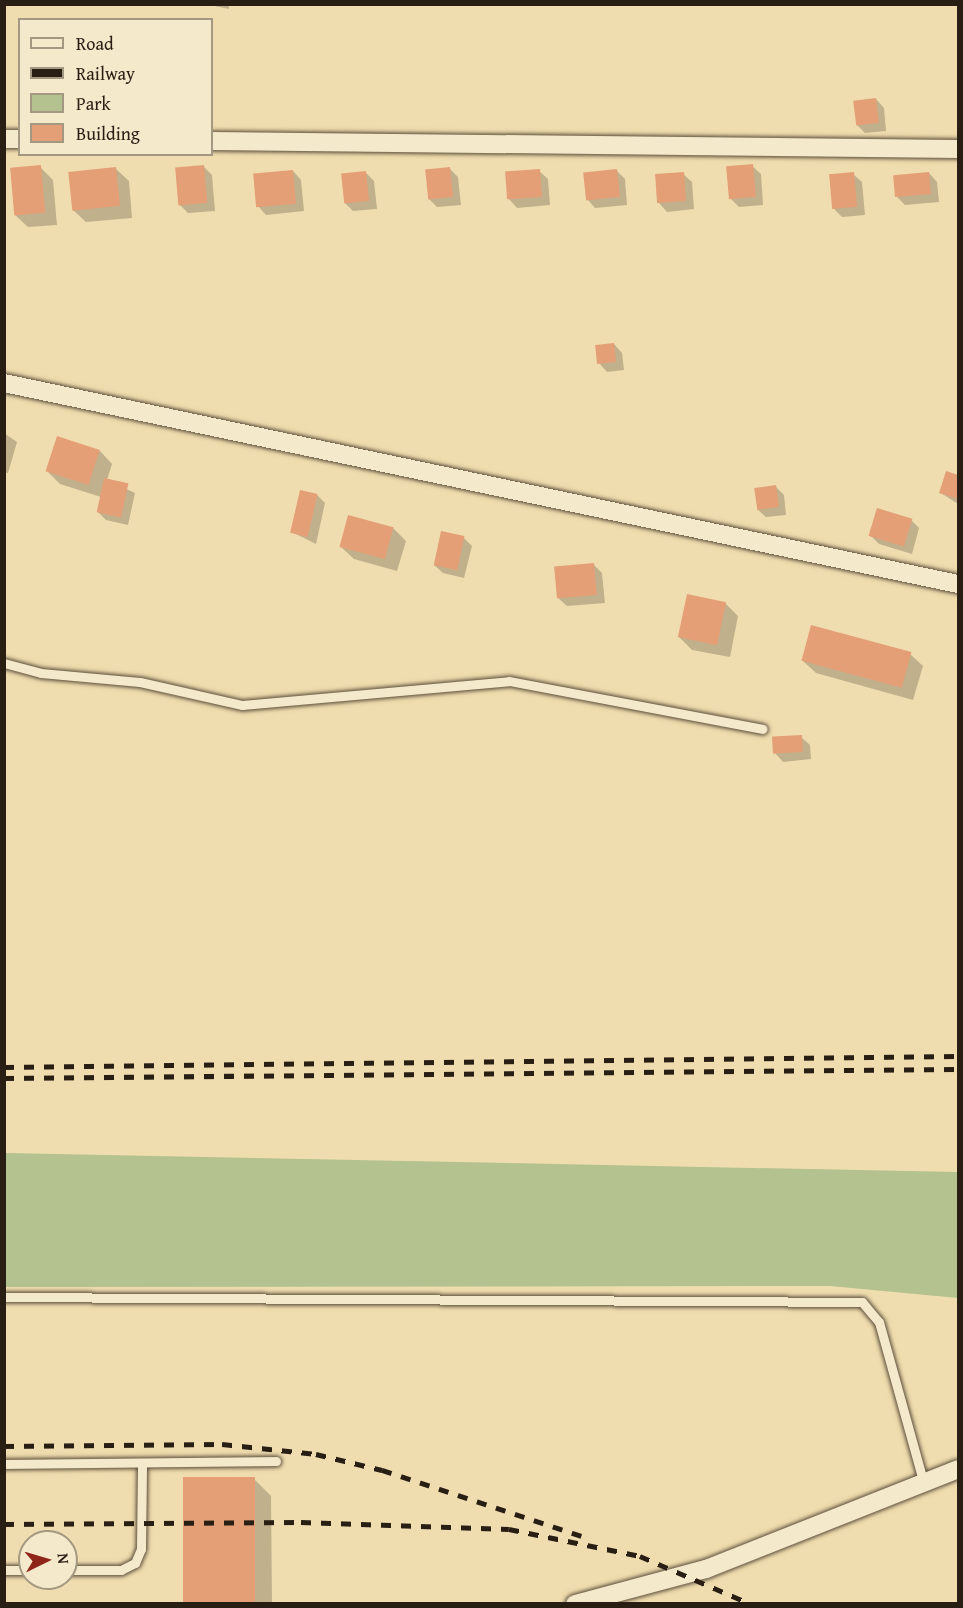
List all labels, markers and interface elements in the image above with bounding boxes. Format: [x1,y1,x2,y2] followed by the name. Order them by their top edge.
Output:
[18,18,213,156] legend
[76,30,114,57] text: Road
[76,60,135,87] text: Railway
[76,90,111,117] text: Park
[76,120,140,147] text: Building
[18,1530,78,1590] north arrow
[52,1552,76,1565] text: N

